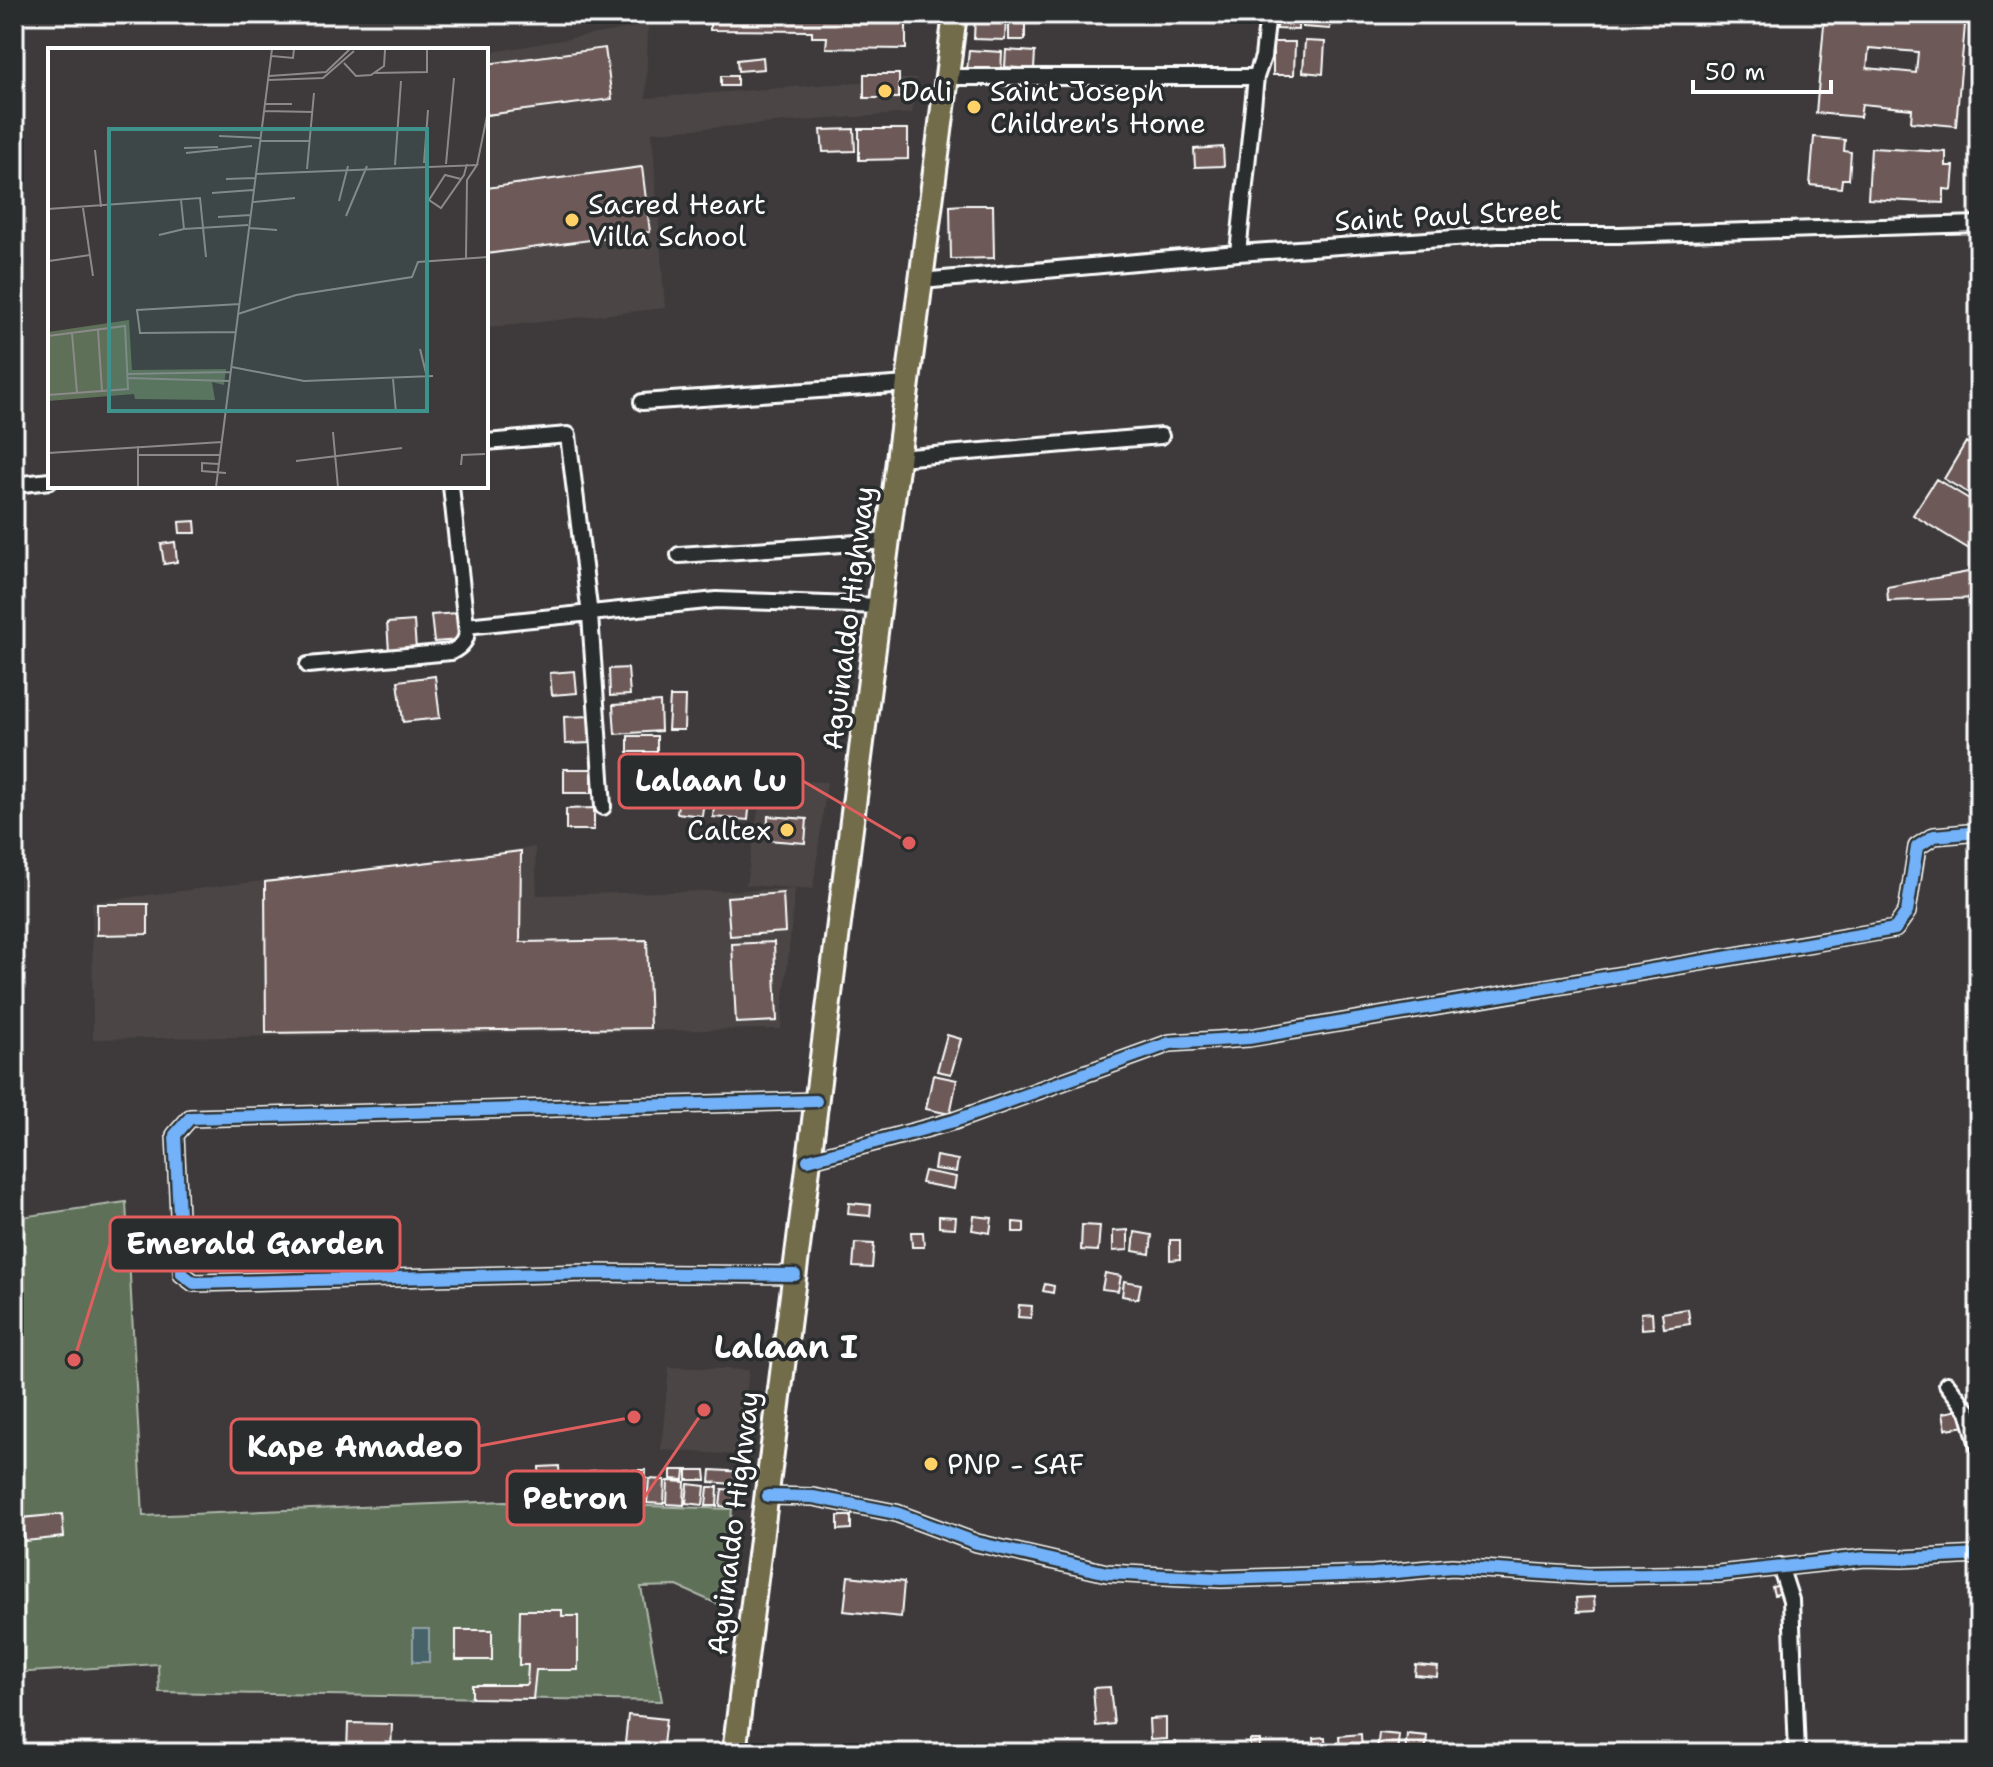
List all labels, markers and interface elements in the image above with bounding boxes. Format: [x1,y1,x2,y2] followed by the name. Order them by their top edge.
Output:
[1693,44,1831,94] scale bar
[48,48,488,488] inset map
[1705,56,1765,88] text: 50 m
[901,72,952,110] place label: Dali
[990,72,1206,142] place label: Saint Joseph Children's Home
[876,82,894,100] marker: Dali
[965,98,983,116] marker: Saint Joseph Children's Home
[588,185,766,255] place label: Sacred Heart Villa School
[1333,190,1563,240] street label: Saint Paul Street
[563,211,581,229] marker: Sacred Heart Villa School
[813,484,883,752] street label: Aguinaldo Highway
[619,754,803,808] callout: Lalaan Lu
[635,760,787,801] text: Lalaan Lu
[687,811,771,849] place label: Caltex
[778,821,796,839] marker: Caltex
[110,1217,400,1271] callout: Emerald Garden
[126,1223,384,1264] text: Emerald Garden
[714,1325,858,1368] district label: Lalaan I
[698,1389,768,1657] street label: Aguinaldo Highway
[231,1419,479,1473] callout: Kape Amadeo
[247,1426,463,1467] text: Kape Amadeo
[947,1445,1084,1483] place label: PNP - SAF
[922,1455,940,1473] marker: PNP - SAF
[507,1471,644,1525] callout: Petron
[523,1478,628,1519] text: Petron

